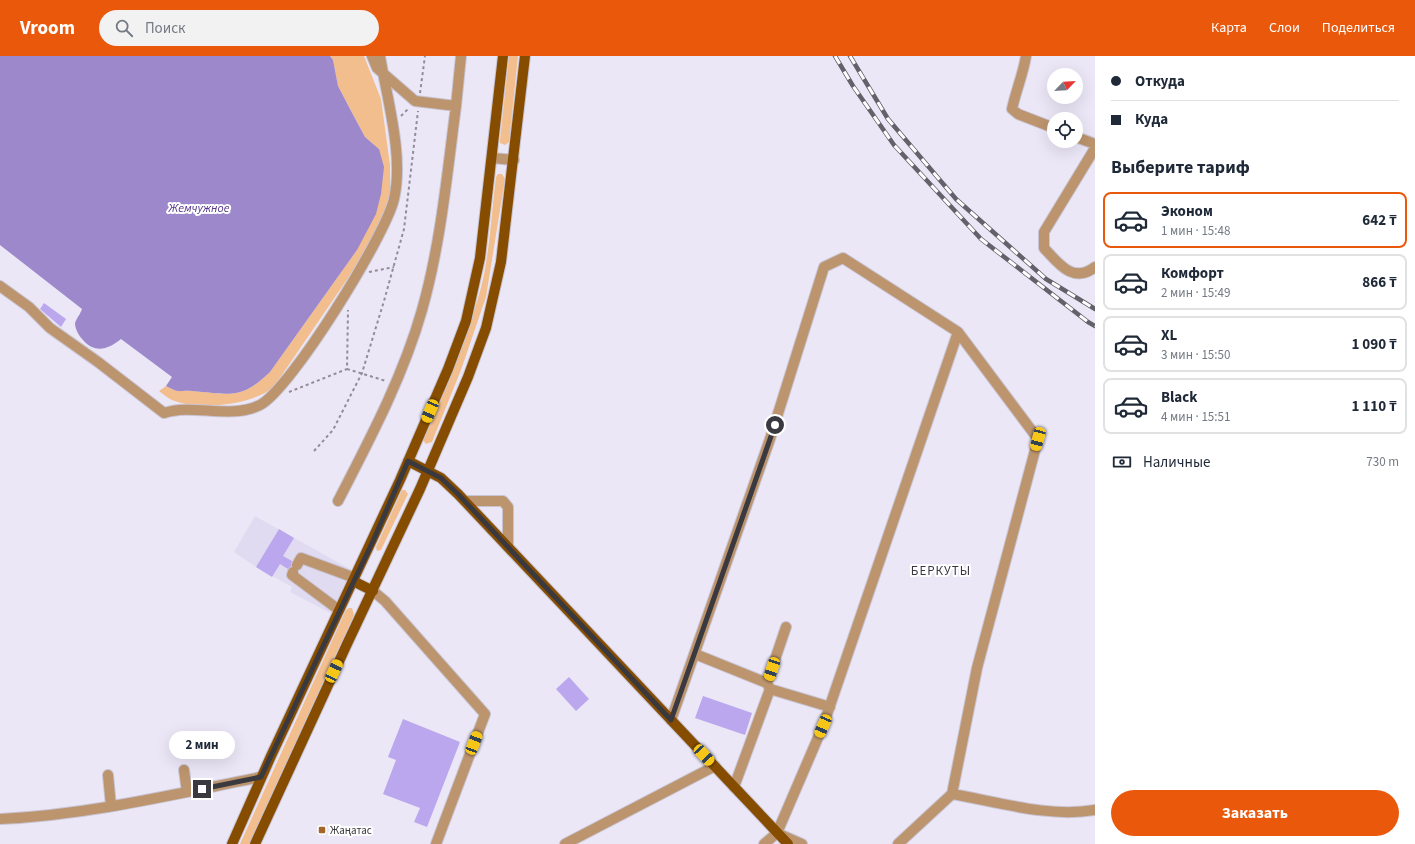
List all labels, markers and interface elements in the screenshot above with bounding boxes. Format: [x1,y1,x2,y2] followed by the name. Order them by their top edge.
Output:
[99,10,379,46] search box
[20,15,75,42] text: Vroom
[113,17,135,39] icon: search
[145,18,185,39] text: Поиск
[1211,18,1247,38] text: Карта
[1269,18,1300,38] text: Слои
[1322,18,1395,38] text: Поделиться
[1047,68,1083,104] north arrow
[1047,68,1083,148] map controls
[1135,71,1185,92] text: Откуда
[1135,109,1168,130] text: Куда
[1047,112,1083,148] button: locate
[1111,155,1250,180] text: Выберите тариф
[168,200,230,217] water label: Жемчужное
[1161,201,1213,222] text: Эконом
[1113,202,1149,238] icon: car
[1362,210,1397,231] text: 642 ₸
[1161,222,1230,240] text: 1 мин · 15:48
[1161,263,1224,284] text: Комфорт
[1113,264,1149,300] icon: car
[1362,272,1397,293] text: 866 ₸
[1161,284,1230,302] text: 2 мин · 15:49
[1161,325,1177,346] text: XL
[1113,326,1149,362] icon: car
[1351,334,1397,355] text: 1 090 ₸
[1161,346,1230,364] text: 3 мин · 15:50
[1161,387,1198,408] text: Black
[1113,388,1149,424] icon: car
[1351,396,1397,417] text: 1 110 ₸
[420,398,440,424] car
[1161,408,1230,426] text: 4 мин · 15:51
[766,416,784,434] route start
[1029,426,1047,452] car
[1111,451,1133,473] icon: cash
[1143,452,1210,473] text: Наличные
[1366,453,1399,471] text: 730 m
[911,562,971,580] district label: БЕРКУТЫ
[763,656,781,682] car
[323,658,345,684] car
[813,713,833,739] car
[464,730,484,756] car
[169,731,235,759] callout: 2 мин
[185,736,219,754] text: 2 мин
[691,742,717,768] car
[193,780,211,798] route end
[1111,790,1399,836] button: Заказать
[330,823,372,838] place label: Жаңатас
[317,825,327,835] marker: Жаңатас

